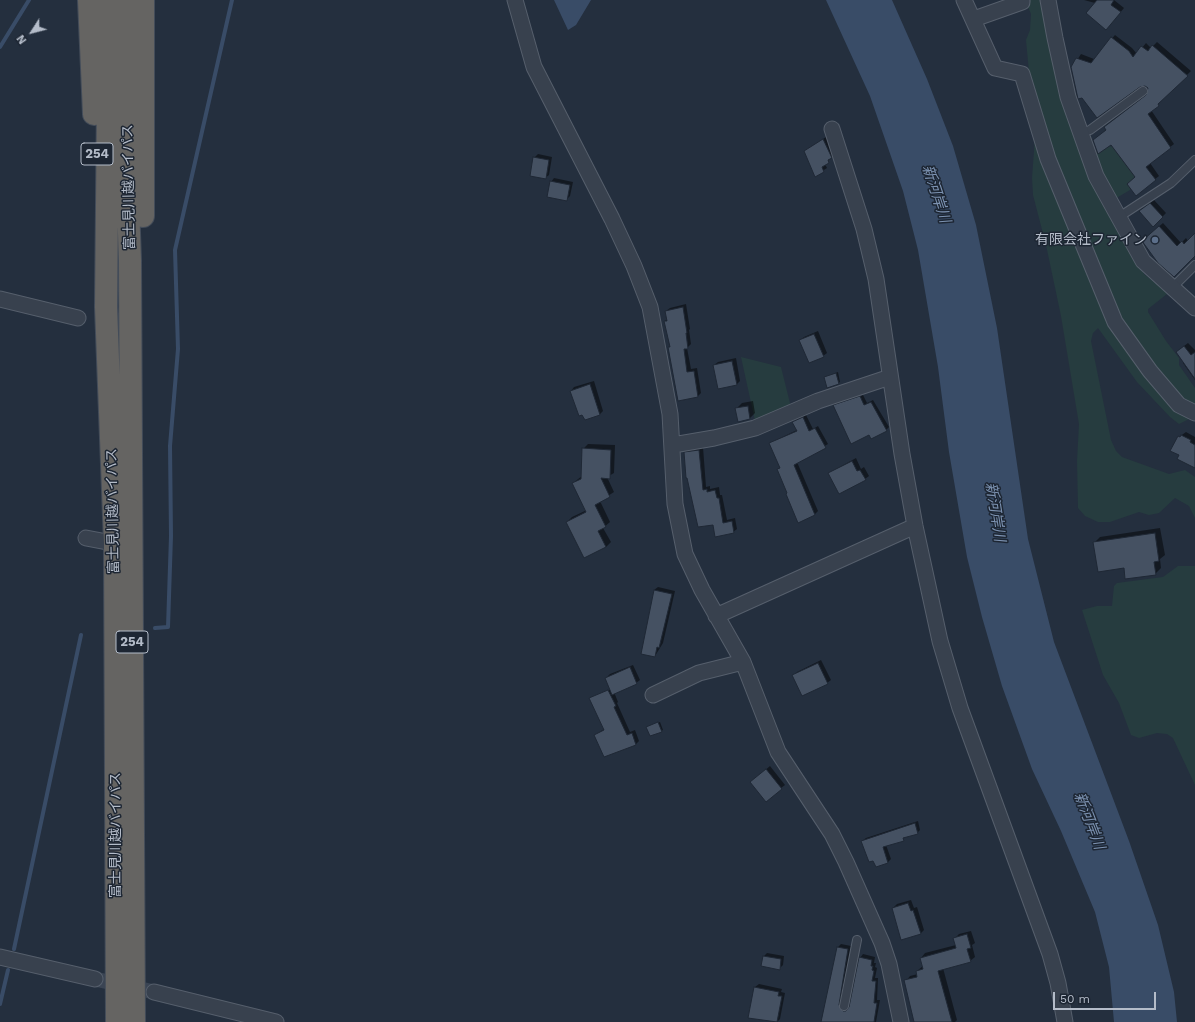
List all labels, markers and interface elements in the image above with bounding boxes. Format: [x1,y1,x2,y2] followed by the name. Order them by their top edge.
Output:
[12,12,52,52] north arrow
[14,32,30,46] text: N
[120,124,138,250] street label: 富士見川越バイパス
[81,143,113,165] road number: 254
[918,163,954,225] water label: 新河岸川
[1035,232,1147,248] place label: 有限会社ファイン
[1150,235,1160,245] marker: 有限会社ファイン
[104,448,122,574] street label: 富士見川越バイパス
[981,481,1009,543] water label: 新河岸川
[116,631,148,653] road number: 254
[108,772,124,898] street label: 富士見川越バイパス
[1070,790,1108,852] water label: 新河岸川
[1055,984,1158,1010] scale bar
[1060,992,1090,1006] text: 50 m

